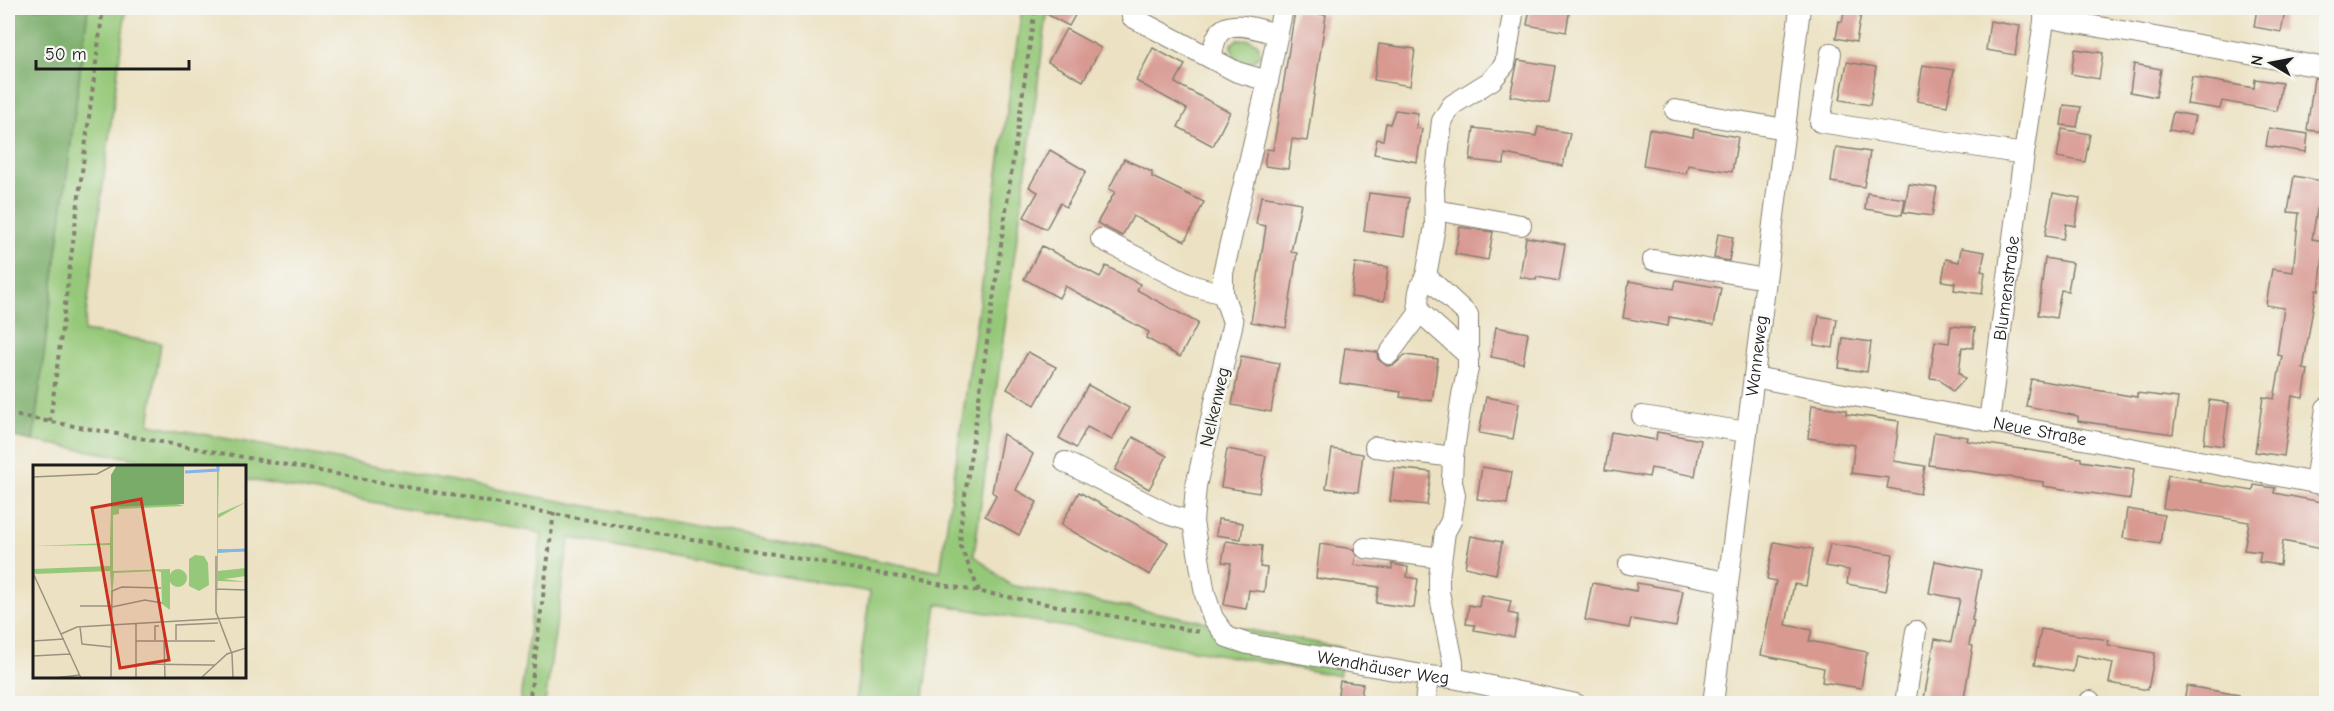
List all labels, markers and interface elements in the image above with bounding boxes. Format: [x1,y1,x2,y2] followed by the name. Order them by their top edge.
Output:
[36,33,189,71] scale bar
[2241,33,2301,93] north arrow
[45,44,87,65] text: 50 m
[2247,54,2267,67] text: N
[1989,234,2024,342] street label: Blumenstraße
[1741,314,1772,398] street label: Wanneweg
[1196,365,1234,449] street label: Nelkenweg
[1991,412,2088,450] street label: Neue Straße
[33,465,246,678] inset map
[1315,646,1450,688] street label: Wendhäuser Weg

